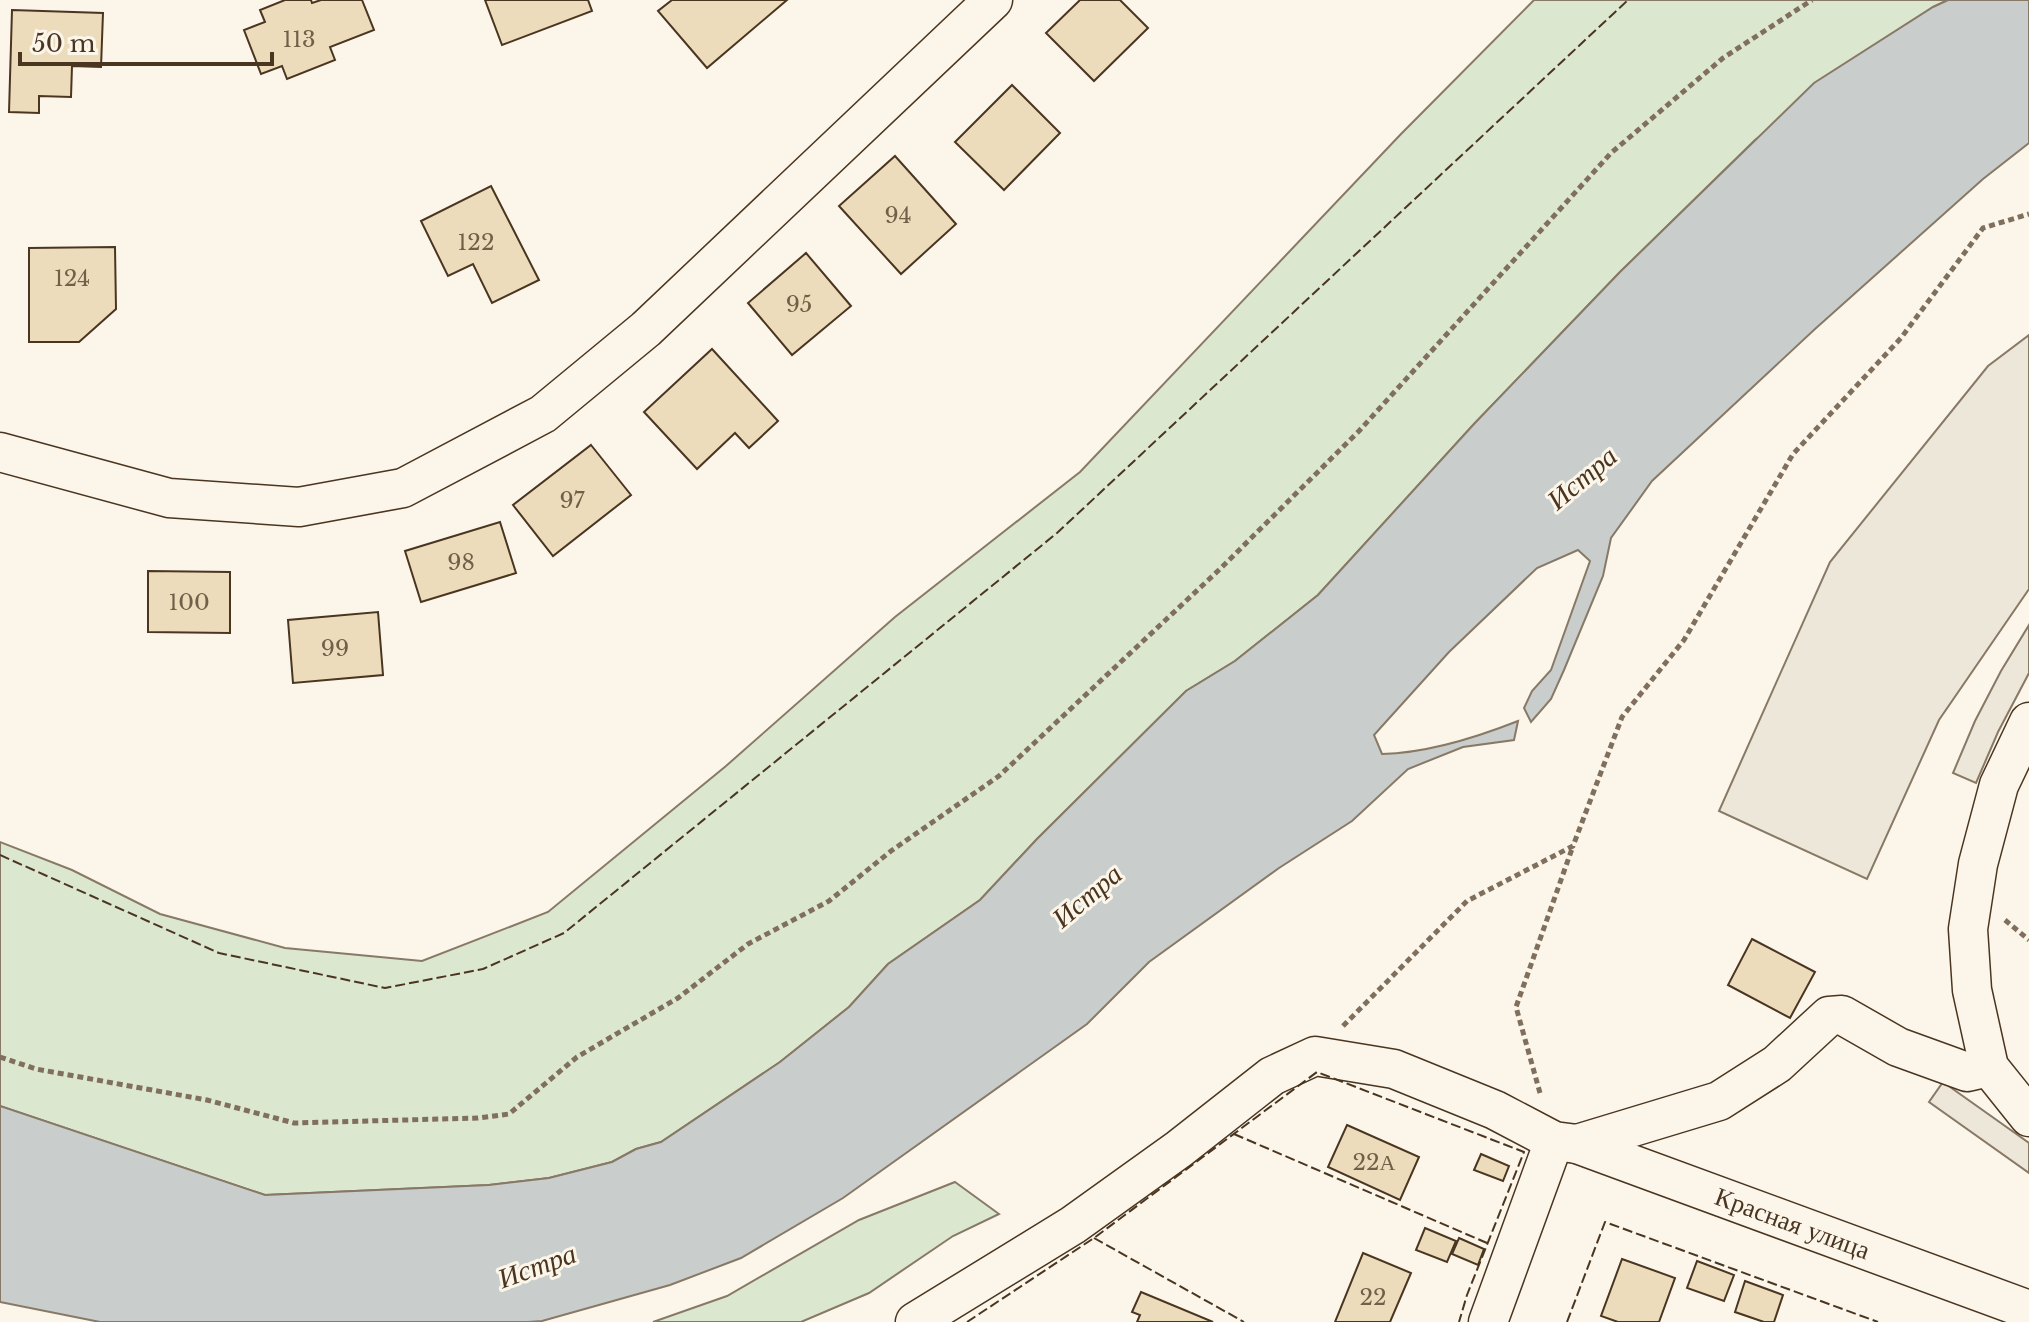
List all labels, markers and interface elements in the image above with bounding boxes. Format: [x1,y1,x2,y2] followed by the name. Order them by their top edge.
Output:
[20,16,272,66] scale bar
[282,26,316,53] house number: 113
[32,29,96,58] text: 50 m
[884,202,912,229] house number: 94
[458,229,494,256] house number: 122
[54,265,90,292] house number: 124
[786,291,812,318] house number: 95
[1539,439,1624,518] water label: Истра
[559,487,586,514] house number: 97
[447,549,475,576] house number: 98
[168,589,210,616] house number: 100
[321,635,349,662] house number: 99
[1044,857,1129,936] water label: Истра
[1353,1149,1396,1176] house number: 22А
[1711,1180,1875,1266] street label: Красная улица
[492,1236,581,1297] water label: Истра
[1359,1284,1387,1311] house number: 22

